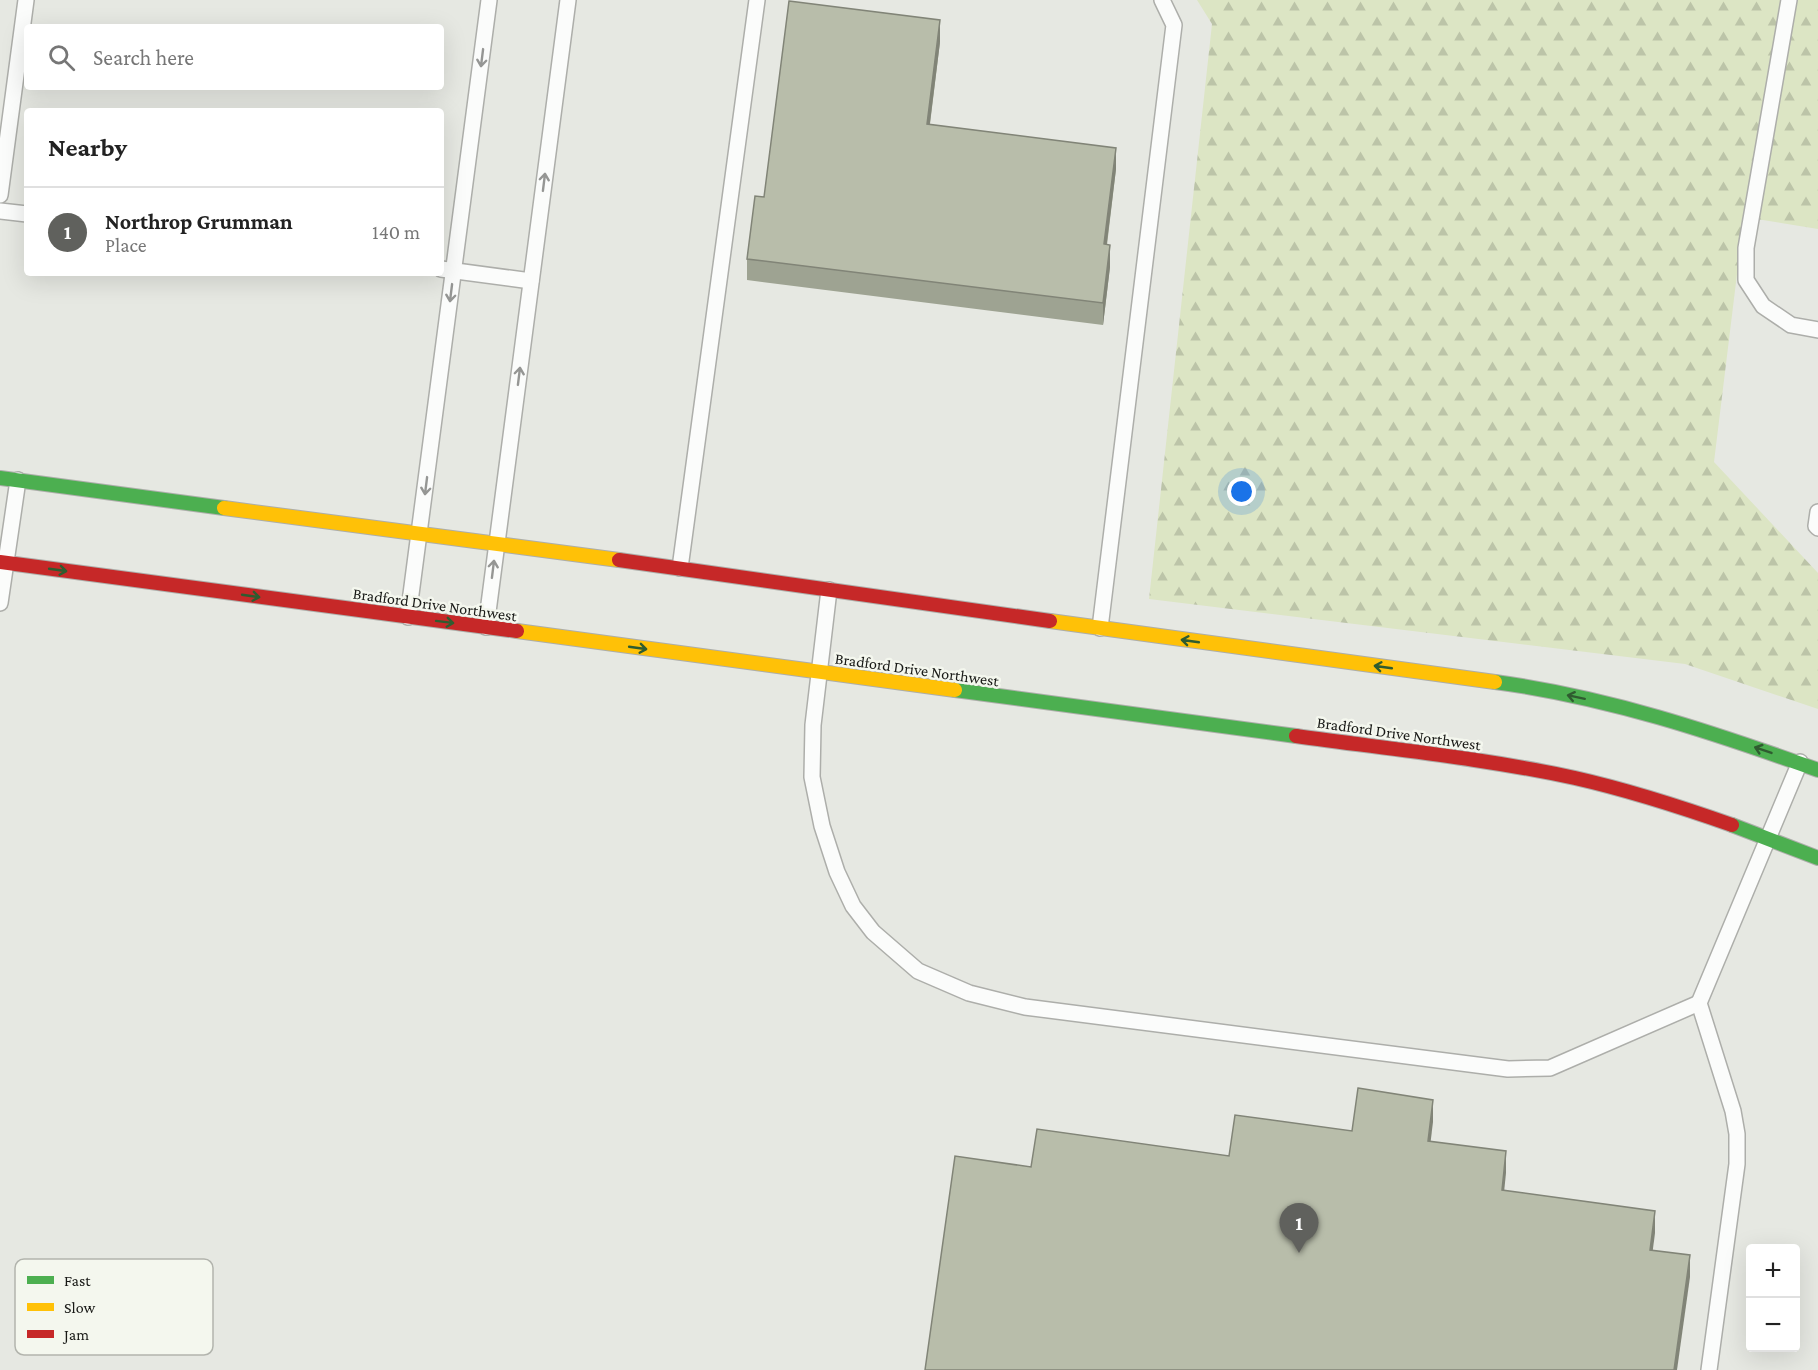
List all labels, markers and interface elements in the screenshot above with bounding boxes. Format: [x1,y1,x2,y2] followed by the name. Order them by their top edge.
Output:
[24,24,444,90] search box
[45,41,78,74] icon: search
[93,45,194,70] text: Search here
[476,48,487,67] one-way arrow
[48,133,127,162] text: Nearby
[539,173,550,193] one-way arrow
[105,209,293,234] text: Northrop Grumman
[64,221,71,243] text: 1
[372,221,420,243] text: 140 m
[105,234,147,256] text: Place
[445,283,456,302] one-way arrow
[514,366,525,386] one-way arrow
[420,476,431,496] one-way arrow
[1227,477,1256,506] your location
[488,560,499,579] one-way arrow
[48,564,67,575] one-way arrow
[352,585,519,625] street label: Bradford Drive Northwest
[241,590,261,601] one-way arrow
[434,616,454,627] one-way arrow
[1180,635,1200,646] one-way arrow
[627,642,647,653] one-way arrow
[834,650,1001,690] street label: Bradford Drive Northwest
[1374,661,1394,672] one-way arrow
[1566,691,1586,702] one-way arrow
[1316,714,1483,754] street label: Bradford Drive Northwest
[1754,743,1773,754] one-way arrow
[1280,1204,1318,1253] pin: 1
[1746,1244,1800,1352] map controls
[1746,1244,1800,1298] button: +
[15,1259,213,1355] legend
[64,1272,91,1289] text: Fast
[1746,1298,1800,1352] button: −
[64,1299,96,1316] text: Slow
[62,1326,89,1344] text: Jam

